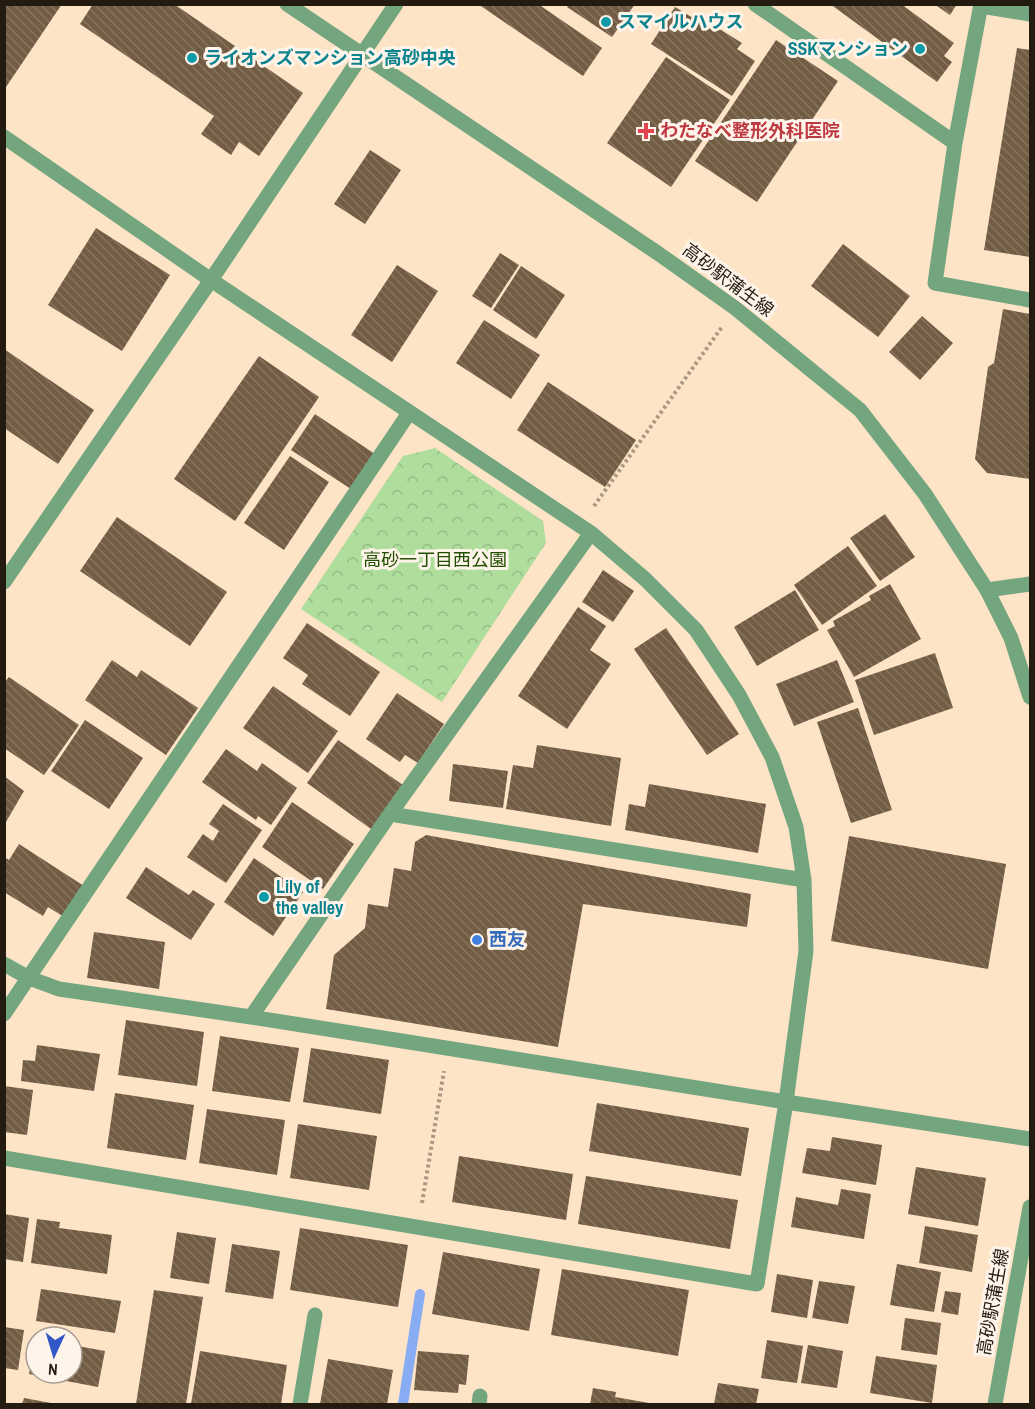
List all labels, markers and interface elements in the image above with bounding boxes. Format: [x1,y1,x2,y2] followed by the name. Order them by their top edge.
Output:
[618,9,743,34] place label: スマイルハウス
[599,15,613,29] marker: スマイルハウス
[788,36,908,61] place label: SSKマンション
[913,42,927,56] marker: SSKマンション
[204,45,456,70] place label: ライオンズマンション高砂中央
[185,51,199,65] marker: ライオンズマンション高砂中央
[660,118,840,143] place label: わたなべ整形外科医院
[637,122,655,140] marker: わたなべ整形外科医院
[678,237,779,322] street label: 高砂駅蒲生線
[363,547,507,572] park label: 高砂一丁目西公園
[276,874,344,920] place label: Lily of the valley
[257,890,271,904] marker: Lily of the valley
[489,927,525,952] place label: 西友
[470,933,484,947] marker: 西友
[971,1247,1014,1357] street label: 高砂駅蒲生線
[24,1325,84,1385] north arrow
[47,1359,58,1381] text: N

